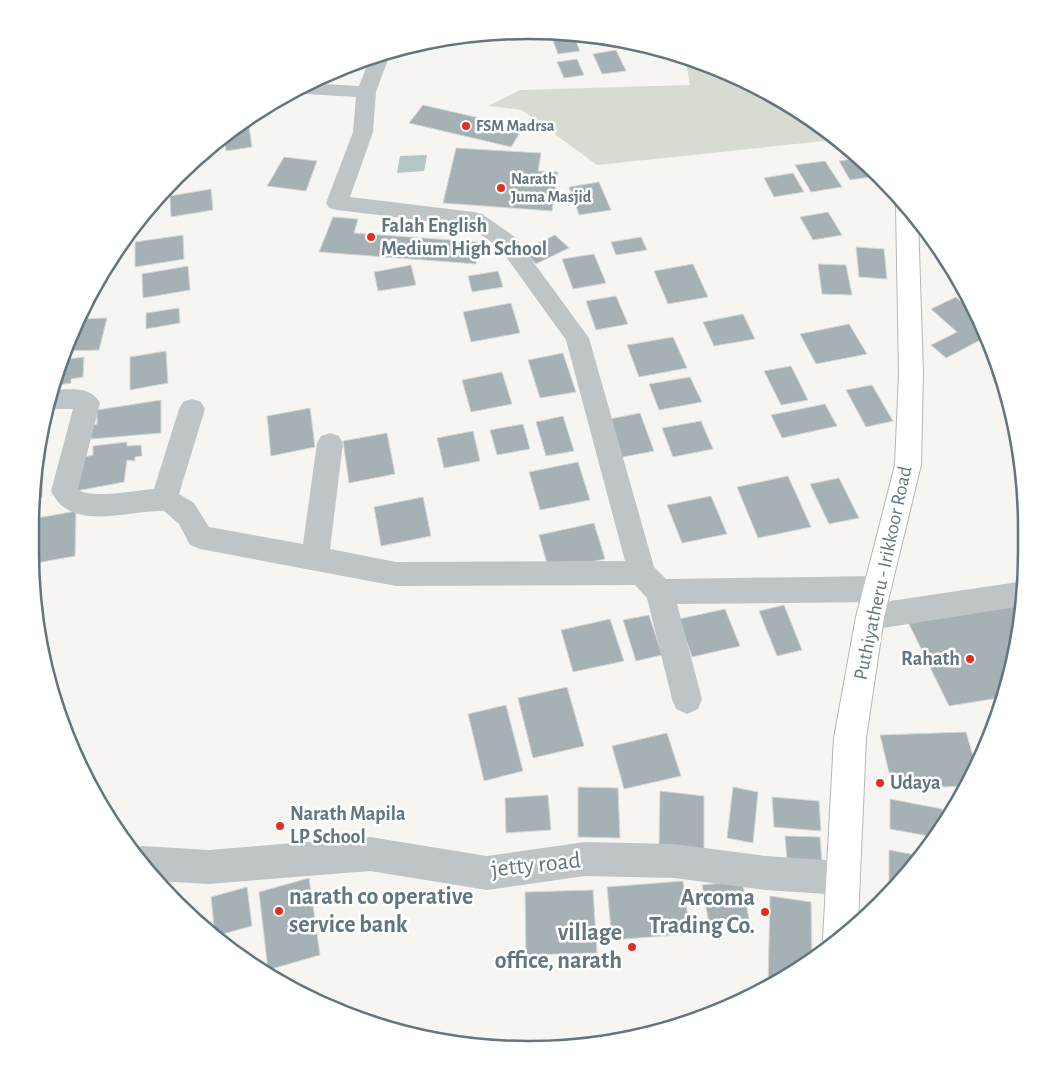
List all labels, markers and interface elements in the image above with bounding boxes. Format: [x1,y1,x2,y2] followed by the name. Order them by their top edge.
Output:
[476,118,555,134] place label: FSM Madrsa
[460,120,472,132] marker: FSM Madrsa
[511,171,592,206] place label: Narath Juma Masjid
[495,182,507,194] marker: Narath Juma Masjid
[381,216,547,259] place label: Falah English Medium High School
[365,231,377,243] marker: Falah English Medium High School
[851,464,915,682] street label: Puthiyatheru - Irikkoor Road
[901,649,960,669] place label: Rahath
[964,653,976,665] marker: Rahath
[890,773,941,793] place label: Udaya
[874,777,886,789] marker: Udaya
[290,804,406,847] place label: Narath Mapila LP School
[274,820,286,832] marker: Narath Mapila LP School
[490,848,582,882] street label: jetty road
[289,885,473,937] place label: narath co operative service bank
[649,886,755,938] place label: Arcoma Trading Co.
[273,905,285,917] marker: narath co operative service bank
[759,906,771,918] marker: Arcoma Trading Co.
[495,921,622,973] place label: village office, narath
[626,941,638,953] marker: village office, narath

